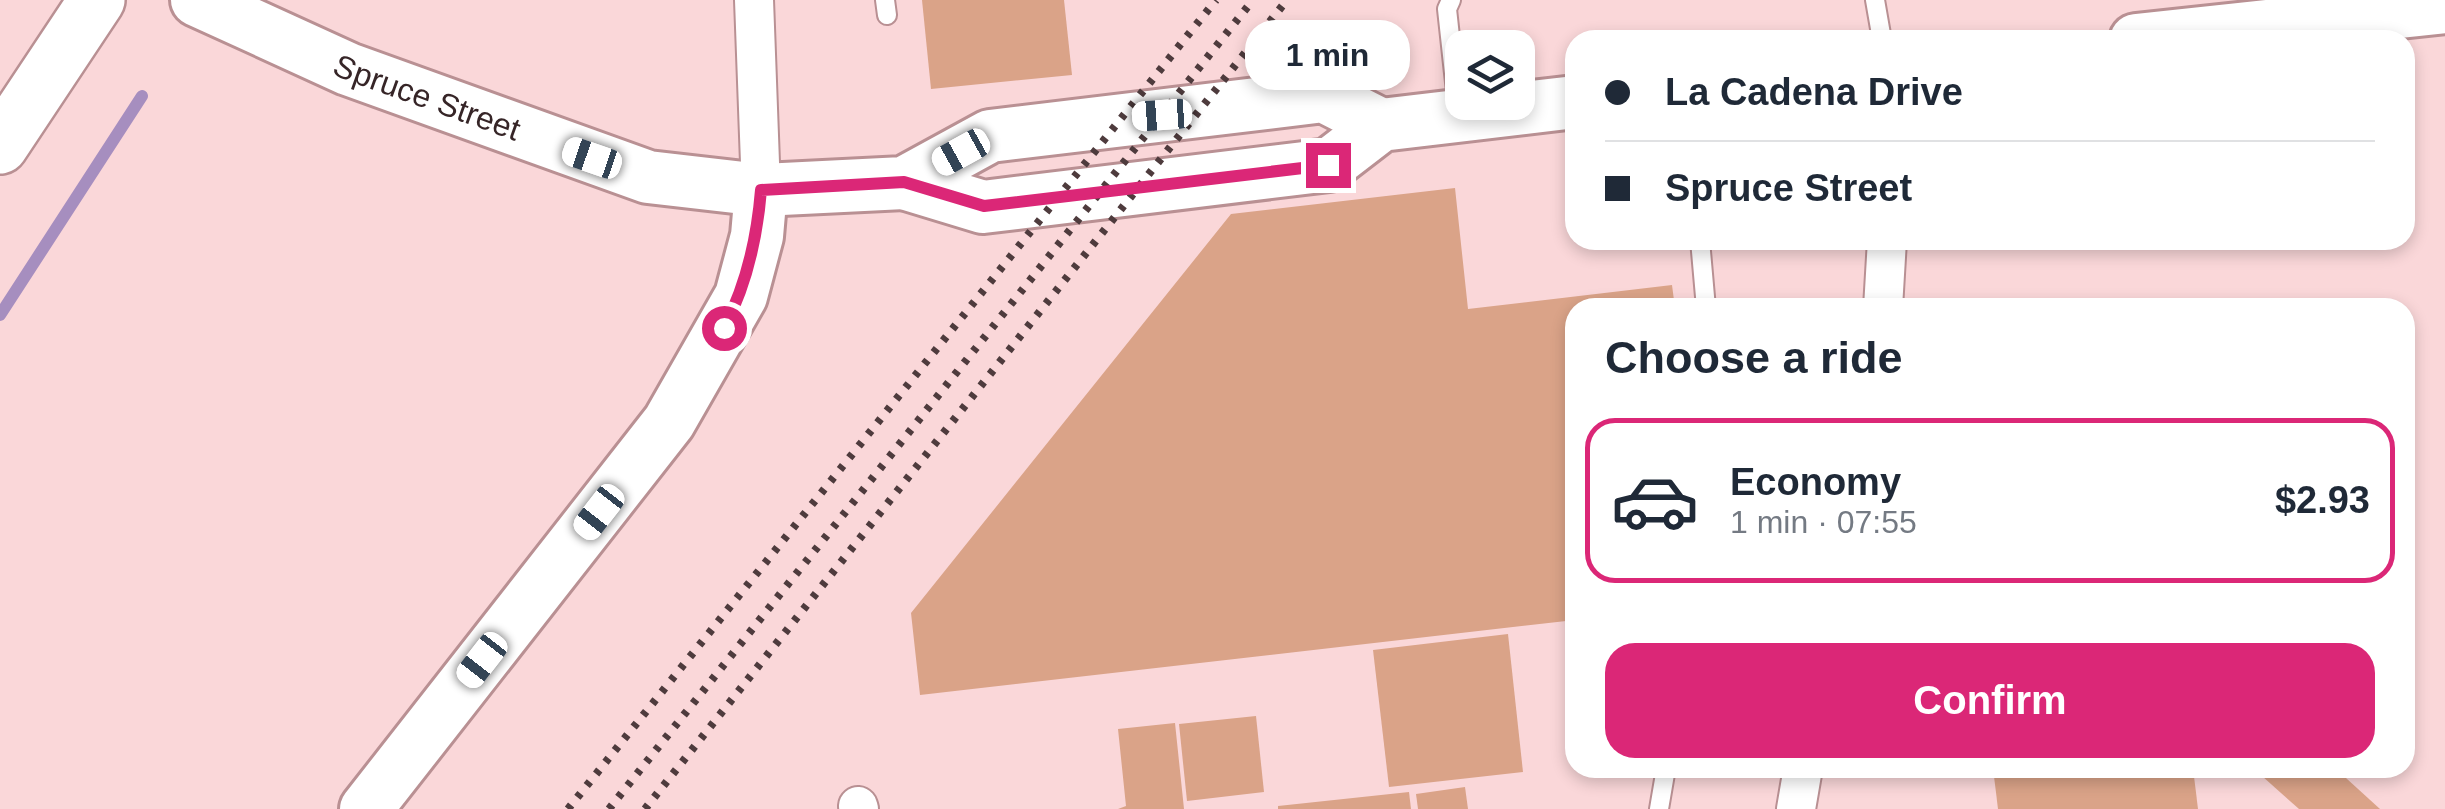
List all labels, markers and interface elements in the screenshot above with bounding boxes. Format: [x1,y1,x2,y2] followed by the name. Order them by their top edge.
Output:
[1246,20,1410,90] callout: 1 min
[1445,30,1535,120] map controls
[1445,30,1535,120] button: layers
[1286,37,1369,73] text: 1 min
[328,47,525,148] street label: Spruce Street
[1665,71,1963,113] text: La Cadena Drive
[1131,98,1193,132] car
[927,124,995,180] car
[559,134,625,182] car
[1306,143,1351,188] route end
[1665,167,1912,209] text: Spruce Street
[702,306,747,351] route start
[1605,332,1903,383] text: Choose a ride
[1610,456,1700,546] icon: car
[1730,461,1901,503] text: Economy
[569,479,629,545] car
[2275,479,2370,521] text: $2.93
[1730,504,1917,540] text: 1 min · 07:55
[452,627,512,693] car
[1605,643,2375,758] button: Confirm

